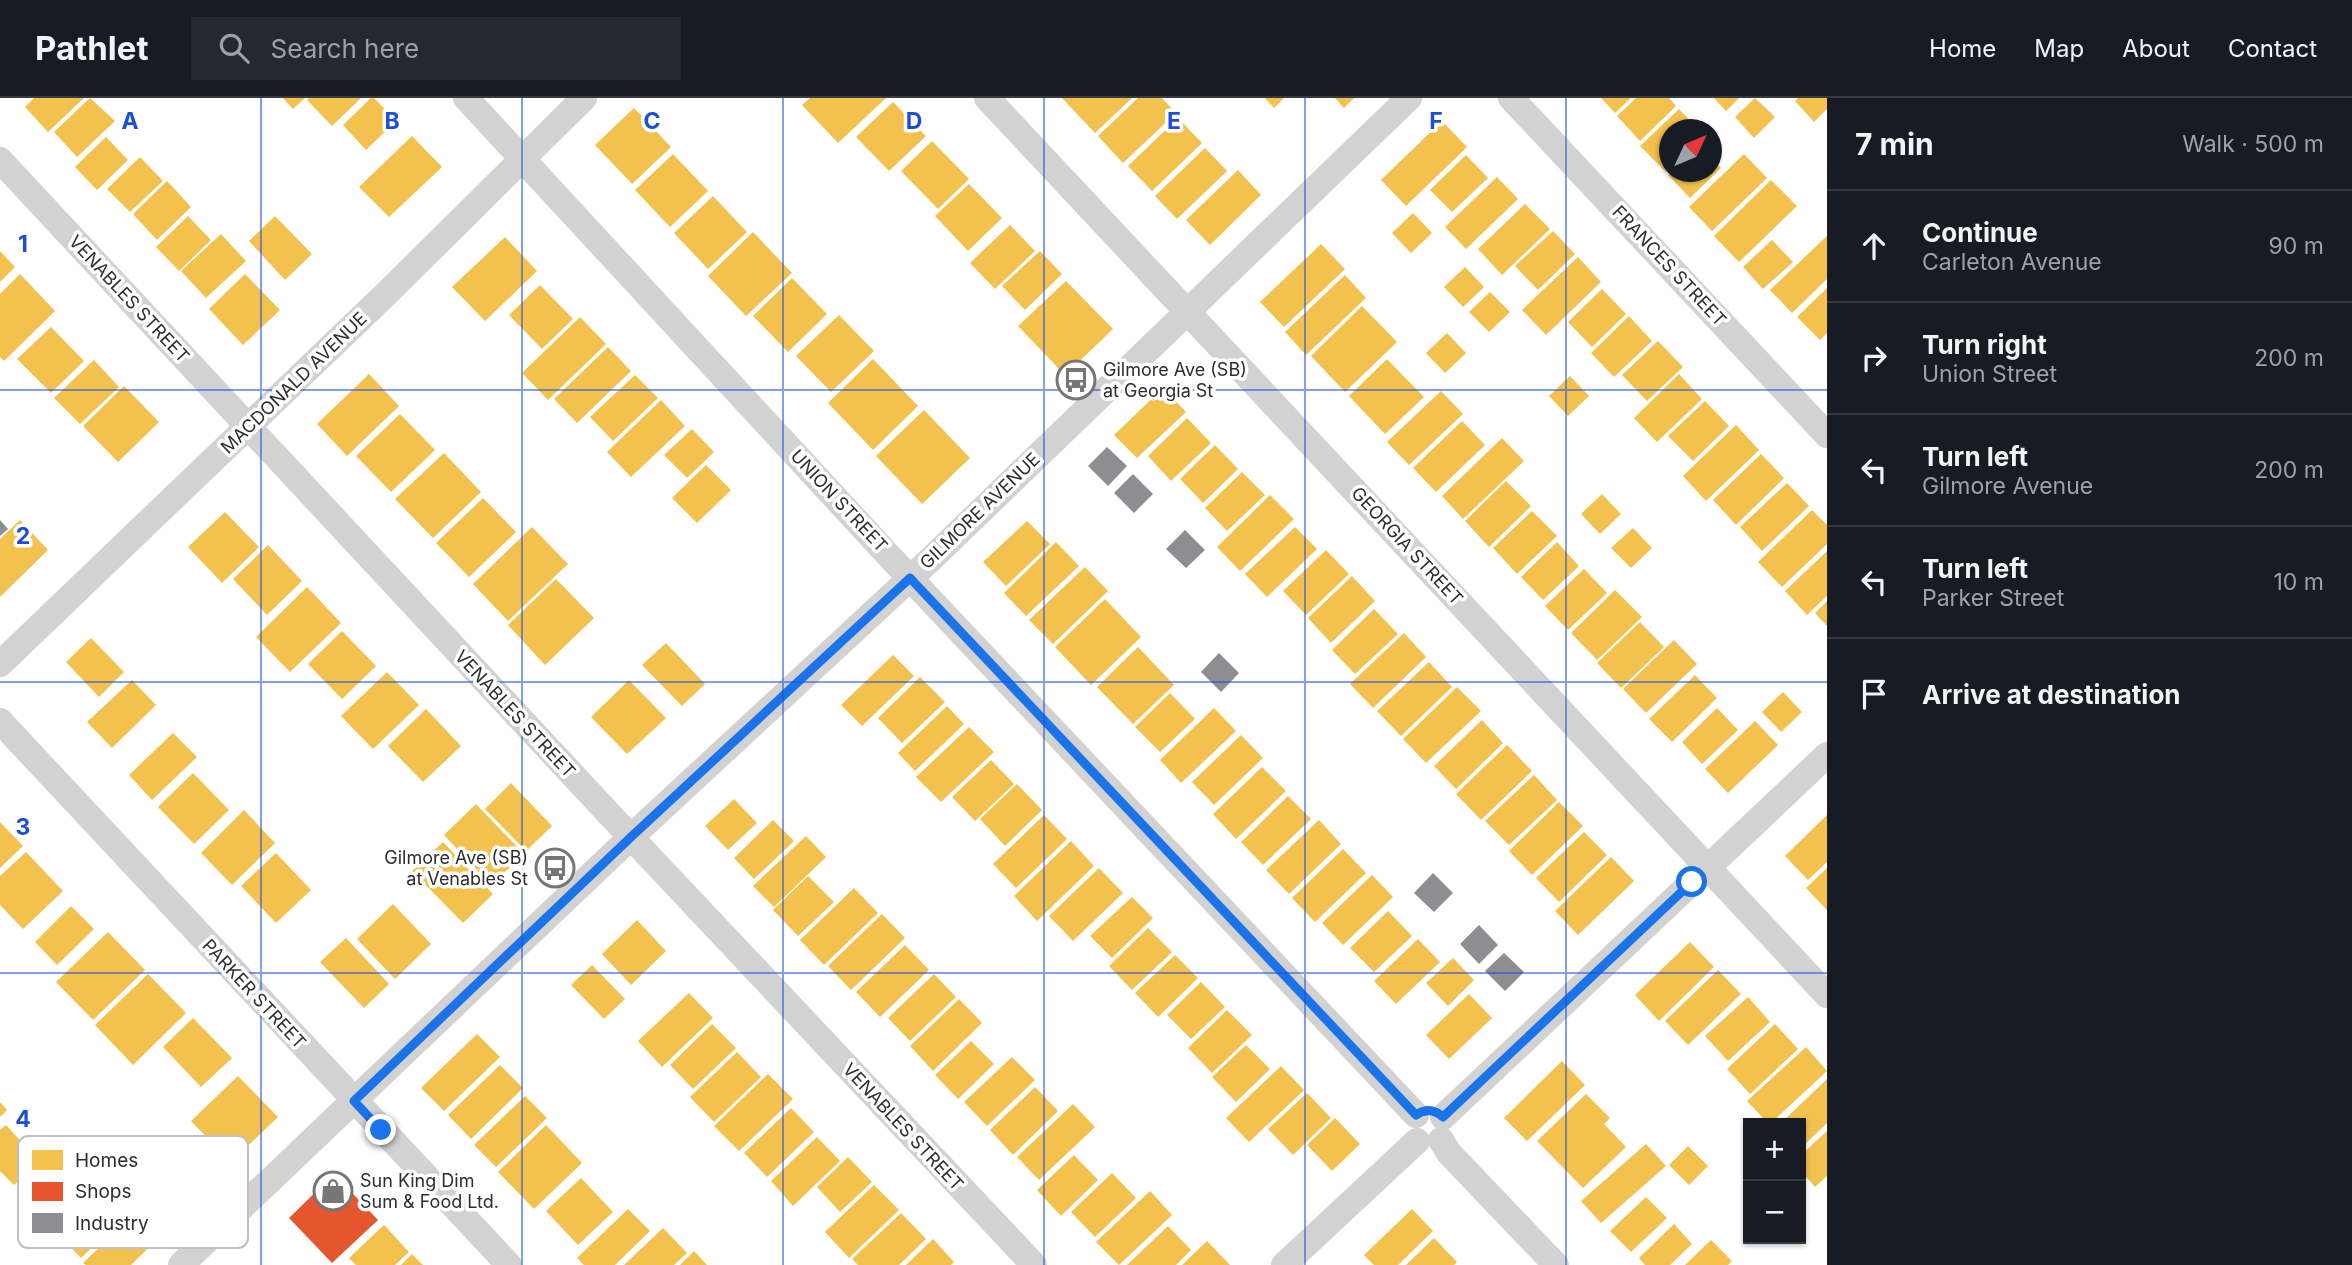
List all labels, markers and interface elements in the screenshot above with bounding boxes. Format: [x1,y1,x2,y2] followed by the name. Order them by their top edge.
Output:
[191,17,681,80] search box
[35,28,149,68] text: Pathlet
[215,29,253,67] icon: search
[271,33,419,64] text: Search here
[1929,34,1996,63] text: Home
[2034,34,2084,63] text: Map
[2122,34,2190,63] text: About
[2228,34,2317,63] text: Contact
[121,107,139,135] text: A
[384,107,400,135] text: B
[643,107,661,135] text: C
[906,107,922,135] text: D
[1167,107,1181,135] text: E
[1429,107,1443,135] text: F
[1659,119,1722,182] north arrow
[1855,126,1934,162] text: 7 min
[2182,130,2324,158] text: Walk · 500 m
[1608,201,1731,330] street label: FRANCES STREET
[1922,217,2038,248] text: Continue
[1855,227,1893,265] icon: ahead
[18,230,28,258] text: 1
[65,231,194,367] street label: VENABLES STREET
[2269,232,2324,260] text: 90 m
[1922,248,2102,276] text: Carleton Avenue
[216,308,371,458] street label: MACDONALD AVENUE
[1922,329,2047,360] text: Turn right
[1855,339,1893,377] icon: right
[2254,344,2324,372] text: 200 m
[1055,359,1097,401] bus stop icon: Gilmore Ave (SB) at Georgia St
[1103,359,1247,401] place label: Gilmore Ave (SB) at Georgia St
[1922,360,2057,388] text: Union Street
[1922,441,2028,472] text: Turn left
[787,445,892,556] street label: UNION STREET
[915,448,1044,573] street label: GILMORE AVENUE
[1855,451,1893,489] icon: left
[2254,456,2324,484] text: 200 m
[1922,472,2093,500] text: Gilmore Avenue
[1347,482,1467,609] street label: GEORGIA STREET
[16,522,30,550] text: 2
[1922,553,2028,584] text: Turn left
[1855,563,1893,601] icon: left
[2274,568,2324,596] text: 10 m
[1922,584,2064,612] text: Parker Street
[451,646,580,782] street label: VENABLES STREET
[1855,675,1893,713] icon: arrive
[1922,679,2181,710] text: Arrive at destination
[16,813,30,841] text: 3
[384,847,528,889] place label: Gilmore Ave (SB) at Venables St
[534,847,576,889] bus stop icon: Gilmore Ave (SB) at Venables St
[1676,866,1707,897] route start
[198,935,310,1053] street label: PARKER STREET
[839,1059,968,1195] street label: VENABLES STREET
[15,1105,31,1133] text: 4
[365,1114,396,1145] route end
[1743,1118,1806,1244] map controls
[1743,1118,1806,1181] button: +
[18,1136,248,1248] legend
[75,1149,138,1172] text: Homes
[312,1170,354,1212] shop icon: Sun King Dim Sum & Food Ltd.
[360,1170,499,1212] place label: Sun King Dim Sum & Food Ltd.
[75,1180,131,1203] text: Shops
[1743,1181,1806,1244] button: −
[75,1212,149,1235] text: Industry

